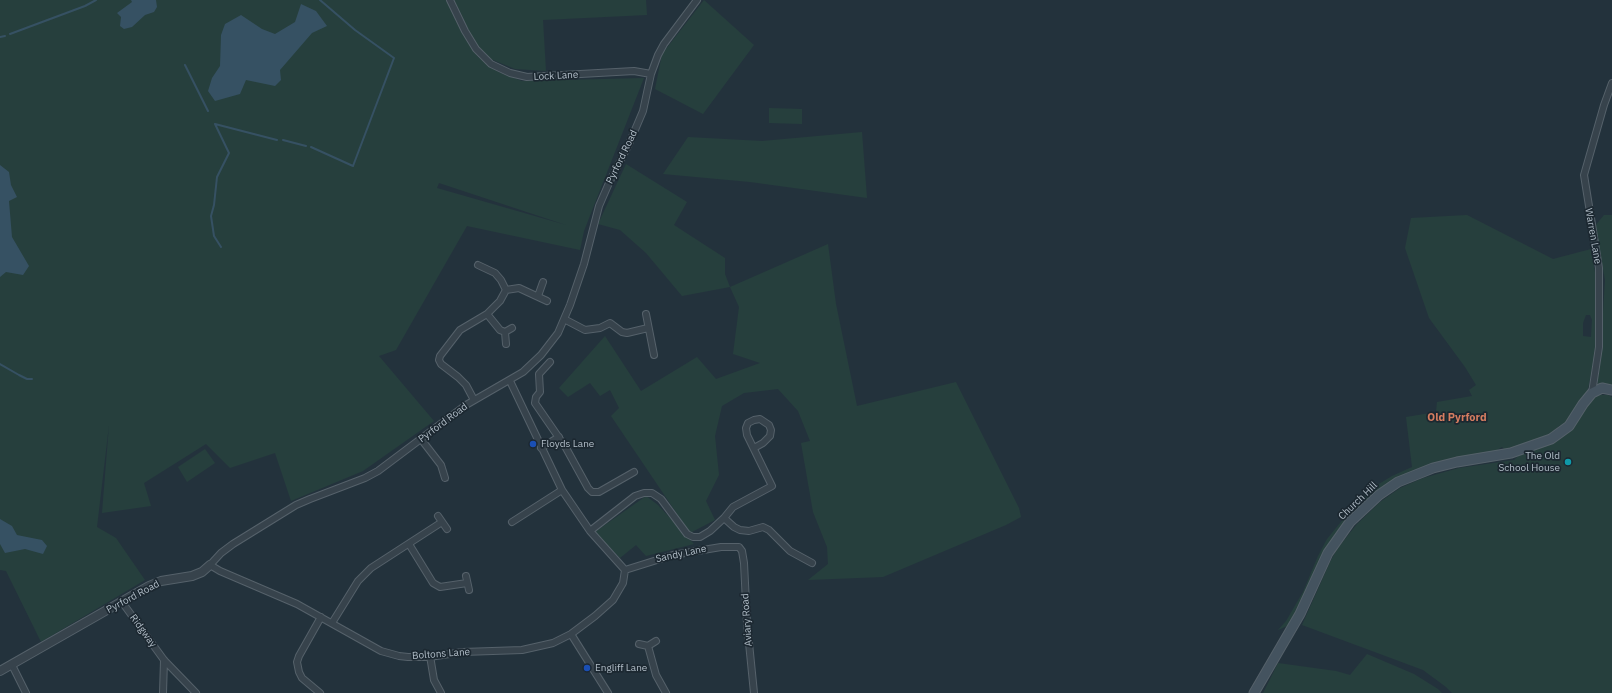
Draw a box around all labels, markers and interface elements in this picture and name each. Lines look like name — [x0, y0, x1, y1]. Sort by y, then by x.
street label: Lock Lane — [533, 69, 579, 83]
street label: Pyrford Road — [604, 128, 640, 186]
street label: Warren Lane — [1582, 207, 1604, 265]
street label: Pyrford Road — [416, 401, 470, 445]
district label: Old Pyrford — [1427, 411, 1487, 425]
place label: Floyds Lane — [541, 438, 594, 450]
marker: Floyds Lane — [528, 439, 538, 449]
place label: The Old School House — [1498, 450, 1560, 474]
marker: The Old School House — [1563, 457, 1573, 467]
street label: Church Hill — [1336, 480, 1380, 522]
street label: Sandy Lane — [655, 543, 707, 565]
street label: Pyrford Road — [104, 578, 162, 616]
street label: Aviary Road — [739, 593, 755, 647]
street label: Ridgway — [127, 612, 159, 650]
street label: Boltons Lane — [412, 646, 470, 662]
place label: Engliff Lane — [595, 662, 647, 674]
marker: Engliff Lane — [582, 663, 592, 673]

